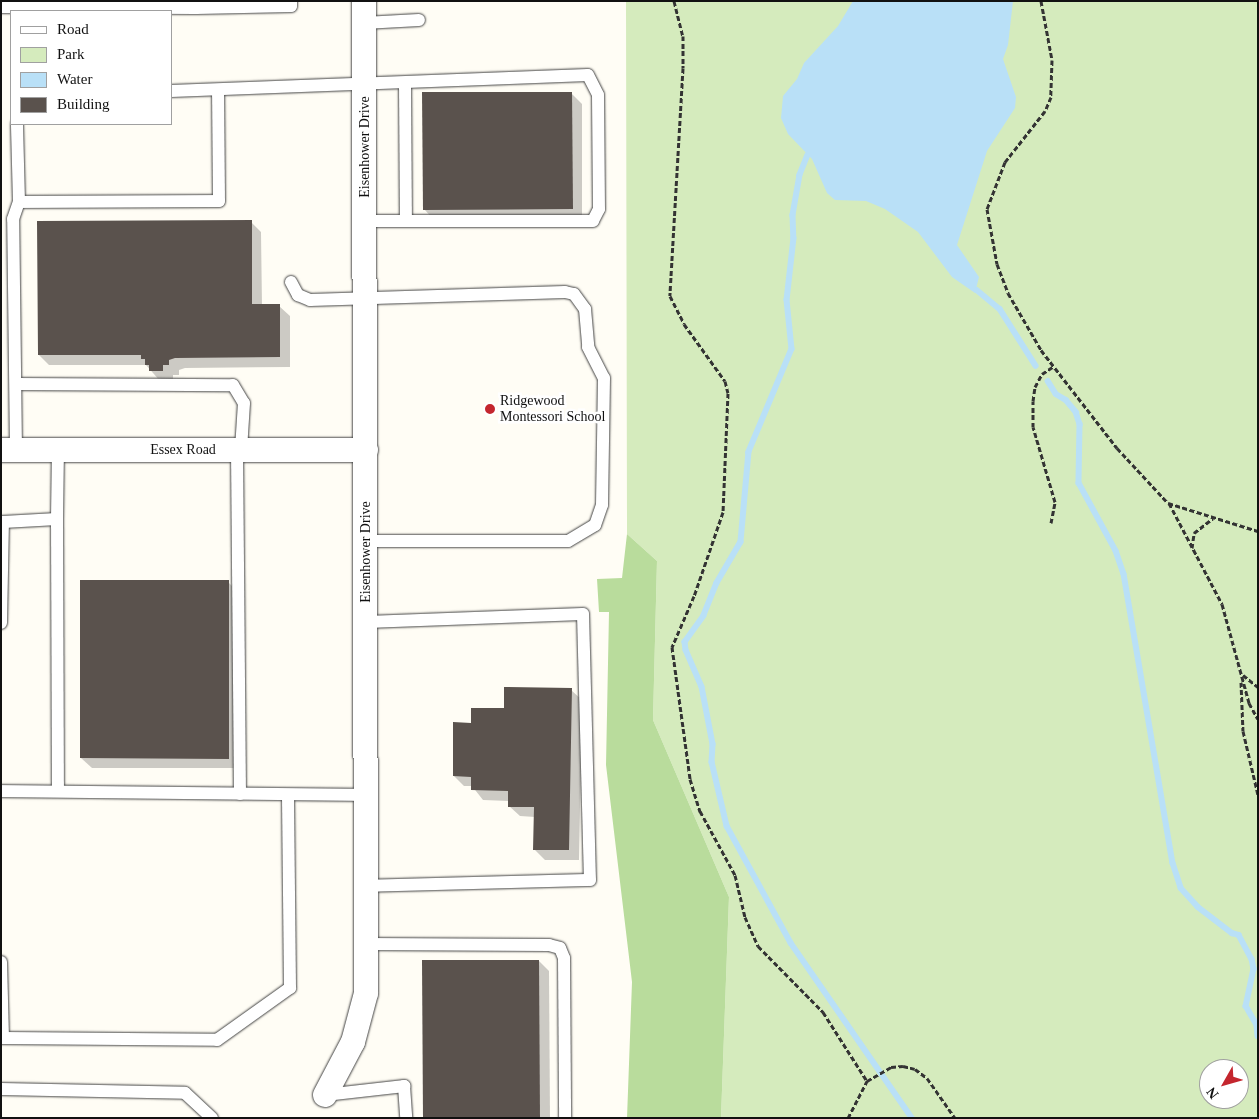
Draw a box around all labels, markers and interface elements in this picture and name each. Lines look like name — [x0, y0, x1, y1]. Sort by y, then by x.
legend — [10, 10, 172, 125]
text: Road — [57, 21, 89, 37]
text: Park — [57, 46, 85, 62]
text: Water — [57, 71, 92, 87]
text: Building — [57, 96, 110, 112]
street label: Eisenhower Drive — [357, 96, 373, 198]
place label: Ridgewood Montessori School — [500, 393, 605, 426]
marker: Ridgewood Montessori School — [484, 403, 496, 415]
street label: Essex Road — [150, 442, 216, 458]
street label: Eisenhower Drive — [358, 501, 374, 603]
north arrow — [1199, 1059, 1249, 1109]
text: N — [1204, 1084, 1222, 1102]

